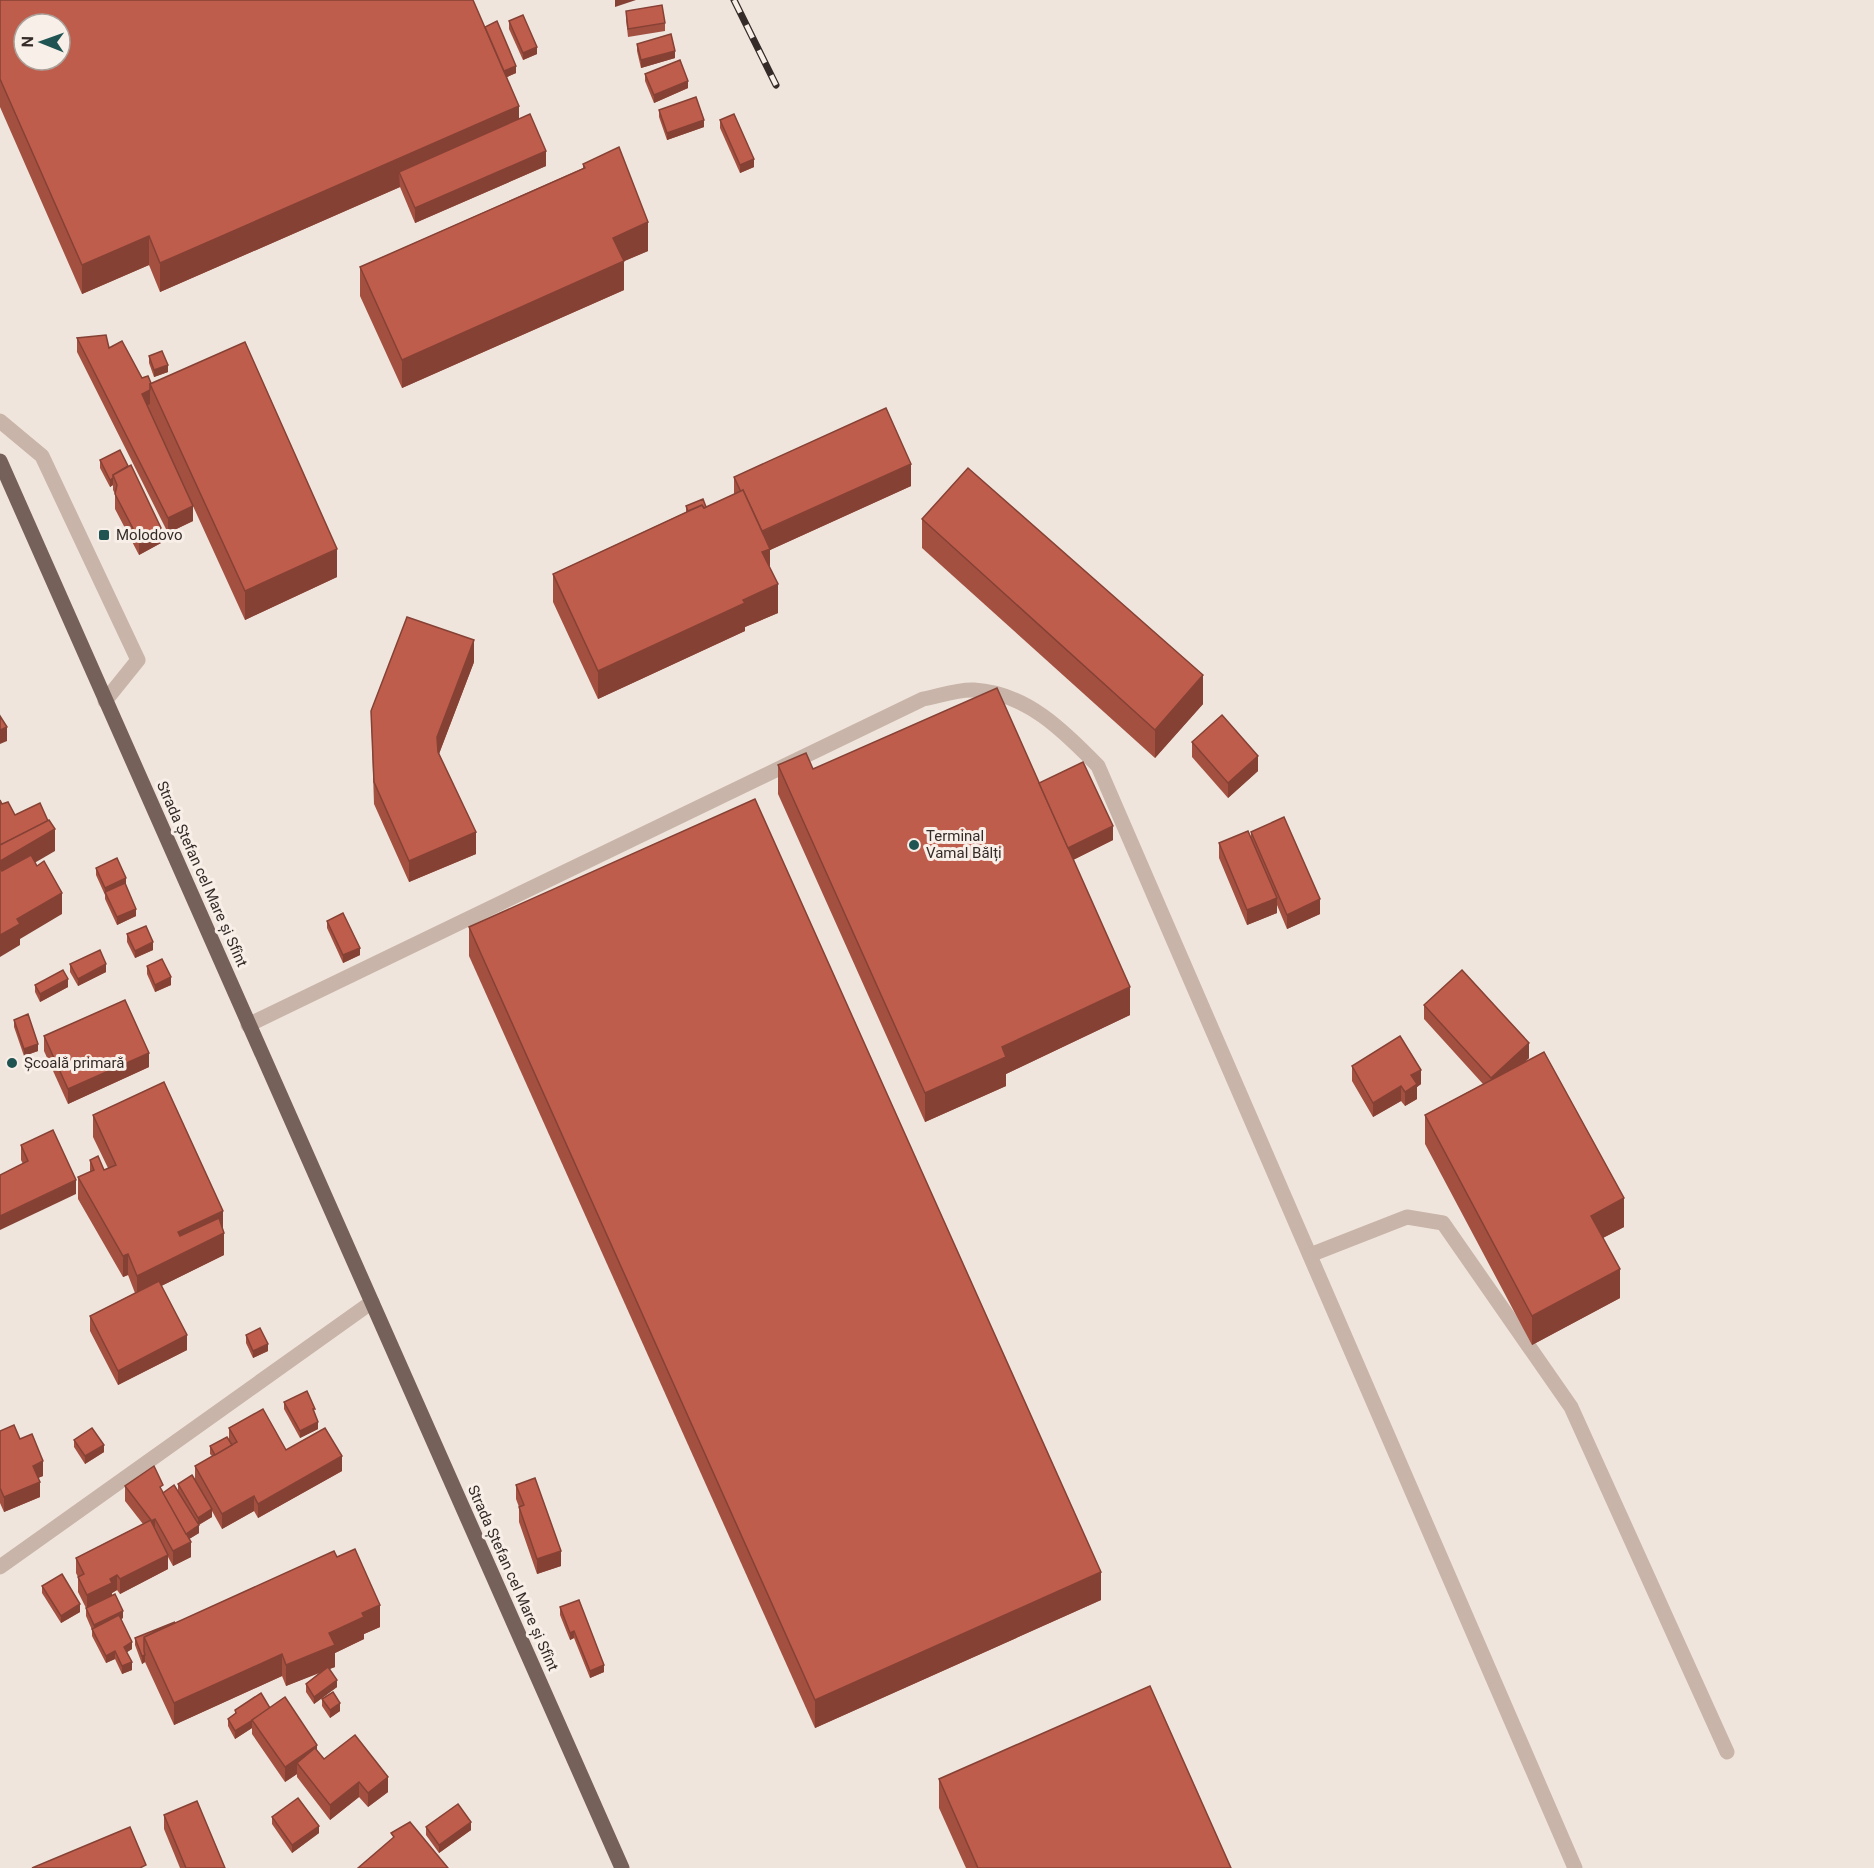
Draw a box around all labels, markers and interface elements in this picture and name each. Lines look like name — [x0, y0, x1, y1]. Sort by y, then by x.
north arrow — [12, 12, 72, 72]
text: N — [18, 36, 37, 48]
place label: Molodovo — [116, 526, 182, 544]
marker: Molodovo — [97, 528, 111, 542]
street label: Strada Ștefan cel Mare și Sfînt — [153, 778, 251, 970]
place label: Terminal Vamal Bălți — [926, 827, 1002, 862]
marker: Terminal Vamal Bălți — [907, 838, 921, 852]
place label: Școală primară — [24, 1054, 124, 1072]
marker: Școală primară — [5, 1056, 19, 1070]
street label: Strada Ștefan cel Mare și Sfînt — [464, 1482, 562, 1674]

